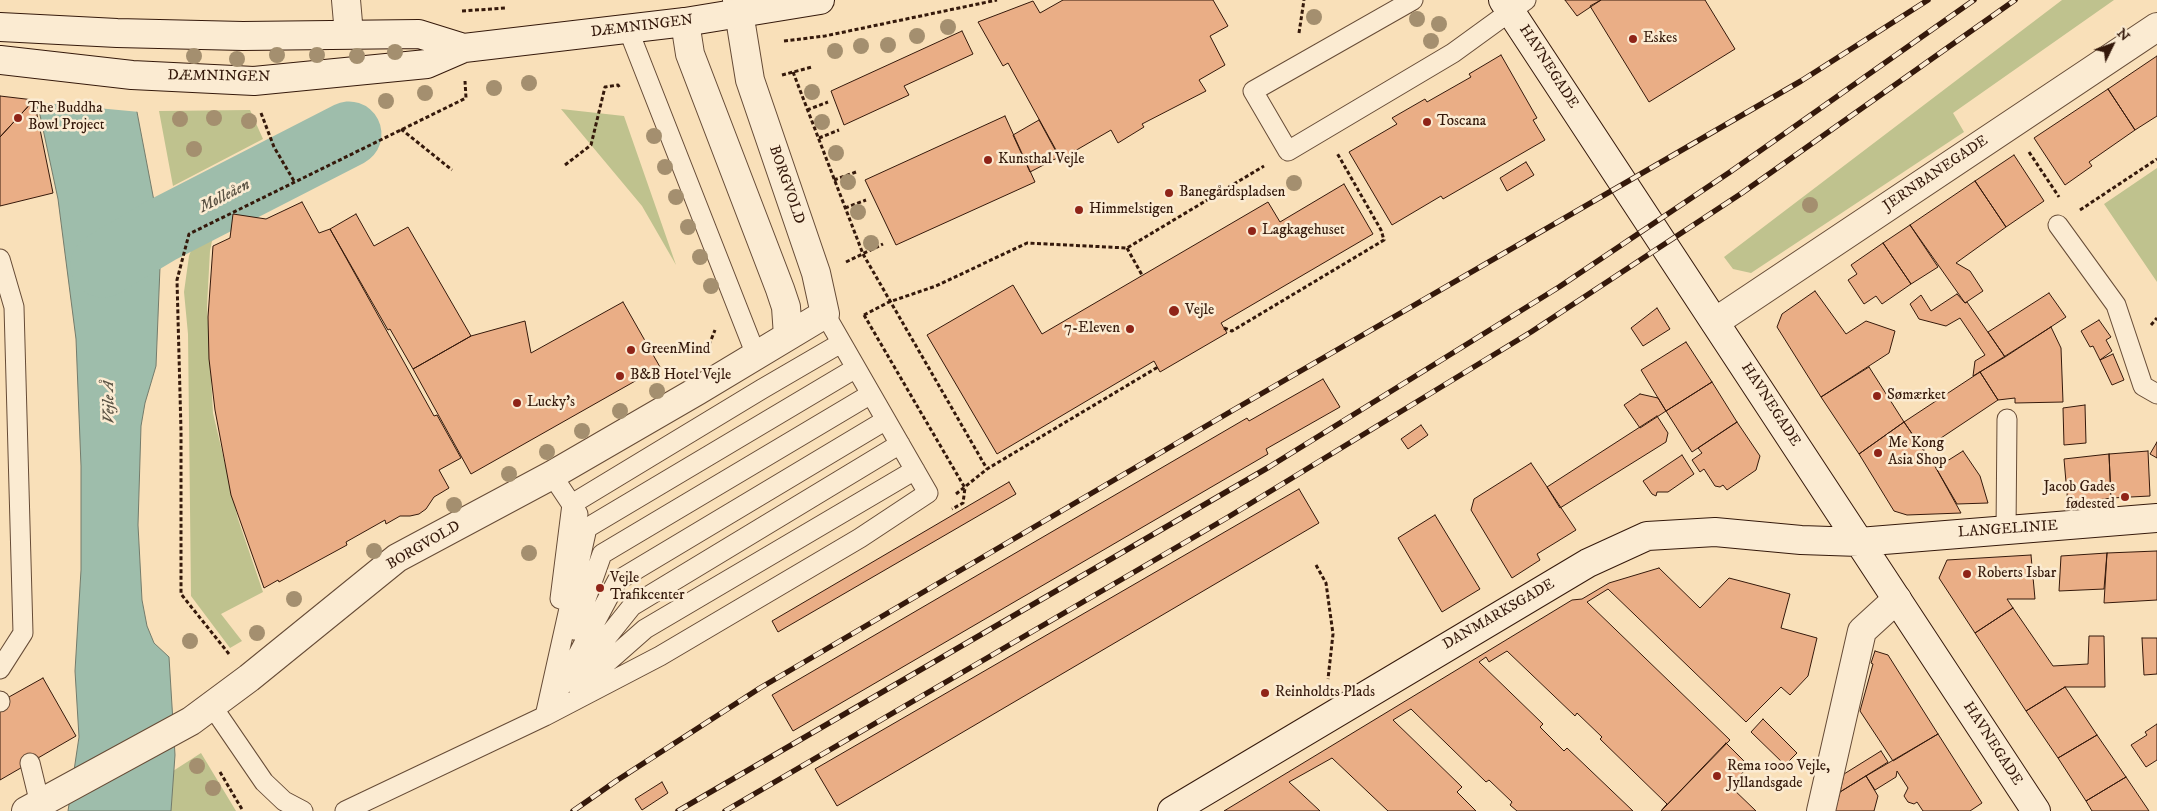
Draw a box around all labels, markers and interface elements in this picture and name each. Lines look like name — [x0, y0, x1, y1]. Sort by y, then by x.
street label: DÆMNINGEN — [590, 12, 694, 42]
north arrow — [2087, 20, 2137, 70]
street label: HAVNEGADE — [1514, 22, 1582, 112]
text: N — [2113, 25, 2134, 45]
place label: Eskes — [1643, 30, 1677, 48]
marker: Eskes — [1627, 33, 1639, 45]
street label: DÆMNINGEN — [167, 67, 271, 87]
place label: The Buddha Bowl Project — [28, 100, 104, 135]
marker: The Buddha Bowl Project — [12, 112, 24, 124]
place label: Toscana — [1437, 113, 1486, 131]
marker: Toscana — [1421, 116, 1433, 128]
street label: JERNBANEGADE — [1880, 132, 1992, 216]
street label: BORGVOLD — [764, 143, 808, 227]
place label: Kunsthal Vejle — [998, 151, 1084, 169]
marker: Kunsthal Vejle — [982, 154, 994, 166]
water label: Mølleåen — [197, 176, 253, 218]
place label: Banegårdspladsen — [1179, 184, 1285, 202]
marker: Banegårdspladsen — [1163, 187, 1175, 199]
place label: Himmelstigen — [1089, 201, 1174, 219]
marker: Himmelstigen — [1073, 204, 1085, 216]
place label: Lagkagehuset — [1262, 222, 1345, 240]
marker: Lagkagehuset — [1246, 225, 1258, 237]
place label: Vejle — [1185, 302, 1214, 320]
marker: Vejle — [1167, 304, 1181, 318]
place label: 7-Eleven — [1064, 320, 1120, 338]
marker: 7-Eleven — [1124, 323, 1136, 335]
place label: GreenMind — [641, 341, 710, 359]
marker: GreenMind — [625, 344, 637, 356]
street label: HAVNEGADE — [1736, 360, 1804, 450]
place label: B&B Hotel Vejle — [630, 367, 731, 385]
marker: B&B Hotel Vejle — [614, 370, 626, 382]
water label: Vejle Å — [100, 380, 120, 424]
place label: Sømærket — [1887, 387, 1946, 405]
marker: Sømærket — [1871, 390, 1883, 402]
place label: Lucky's — [527, 394, 575, 412]
marker: Lucky's — [511, 397, 523, 409]
place label: Me Kong Asia Shop — [1888, 435, 1947, 470]
marker: Me Kong Asia Shop — [1872, 447, 1884, 459]
place label: Jacob Gades fødested — [2043, 479, 2115, 514]
marker: Jacob Gades fødested — [2119, 491, 2131, 503]
street label: BORGVOLD — [384, 518, 464, 574]
street label: LANGELINIE — [1958, 518, 2058, 542]
place label: Roberts Isbar — [1977, 565, 2056, 583]
marker: Roberts Isbar — [1961, 568, 1973, 580]
place label: Vejle Trafikcenter — [610, 570, 685, 605]
street label: DANMARKSGADE — [1440, 576, 1558, 654]
marker: Vejle Trafikcenter — [594, 582, 606, 594]
place label: Reinholdts Plads — [1275, 684, 1375, 702]
marker: Reinholdts Plads — [1259, 687, 1271, 699]
street label: HAVNEGADE — [1958, 699, 2026, 789]
place label: Rema 1000 Vejle, Jyllandsgade — [1727, 758, 1830, 793]
marker: Rema 1000 Vejle, Jyllandsgade — [1711, 770, 1723, 782]

